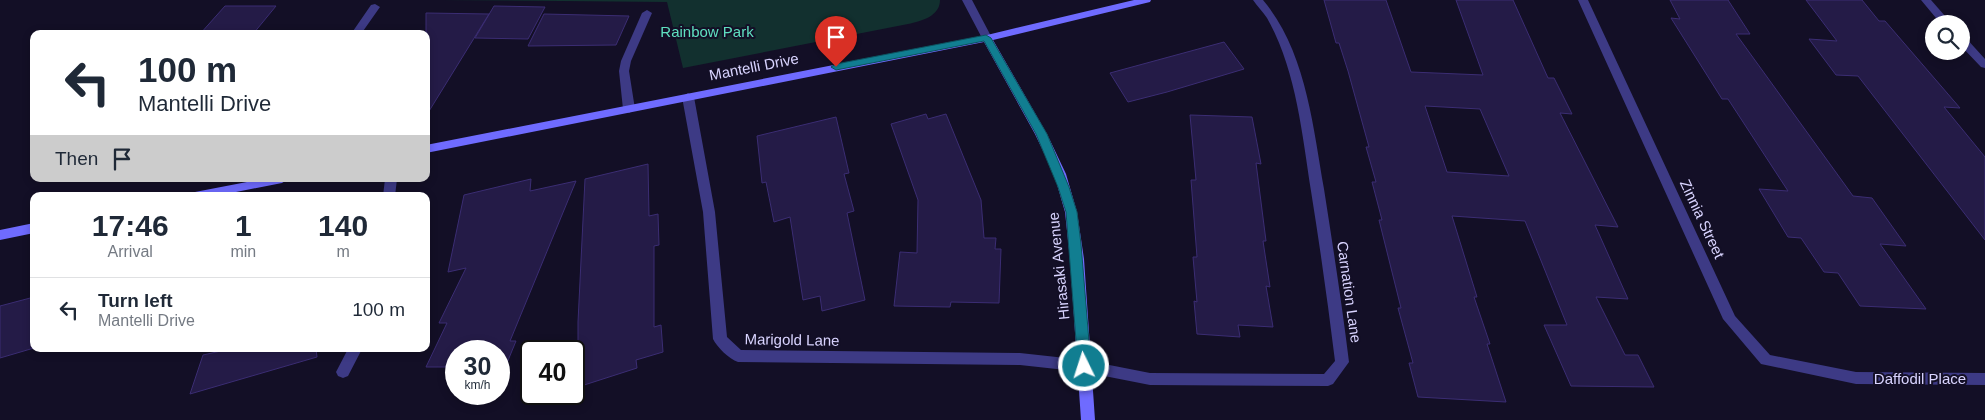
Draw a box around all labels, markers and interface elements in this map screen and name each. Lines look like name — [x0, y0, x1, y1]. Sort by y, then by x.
map controls — [1925, 15, 1970, 60]
button: search — [1925, 15, 1970, 60]
pin — [815, 16, 857, 67]
park label: Rainbow Park — [660, 23, 754, 40]
icon: arrive — [822, 23, 850, 51]
street label: Mantelli Drive — [708, 49, 800, 84]
icon: left — [55, 50, 120, 115]
text: 100 m — [138, 50, 237, 89]
text: Mantelli Drive — [138, 91, 271, 116]
icon: arrive — [108, 145, 136, 173]
text: Then — [55, 148, 98, 169]
street label: Zinnia Street — [1677, 177, 1728, 262]
text: 17:46 — [92, 209, 169, 242]
text: 1 — [235, 209, 252, 242]
text: 140 — [318, 209, 368, 242]
street label: Hirasaki Avenue — [1044, 211, 1073, 321]
street label: Carnation Lane — [1334, 240, 1365, 344]
text: Arrival — [108, 243, 153, 260]
text: min — [230, 243, 256, 260]
text: m — [336, 243, 350, 260]
text: Turn left — [98, 290, 173, 311]
icon: left — [55, 296, 83, 324]
text: 100 m — [352, 299, 405, 320]
text: Mantelli Drive — [98, 312, 195, 329]
street label: Marigold Lane — [744, 330, 840, 349]
position arrow — [1057, 339, 1109, 391]
speed limit sign: 40 — [520, 340, 585, 405]
text: 30 — [464, 352, 491, 380]
street label: Daffodil Place — [1874, 370, 1966, 387]
text: km/h — [464, 378, 491, 392]

